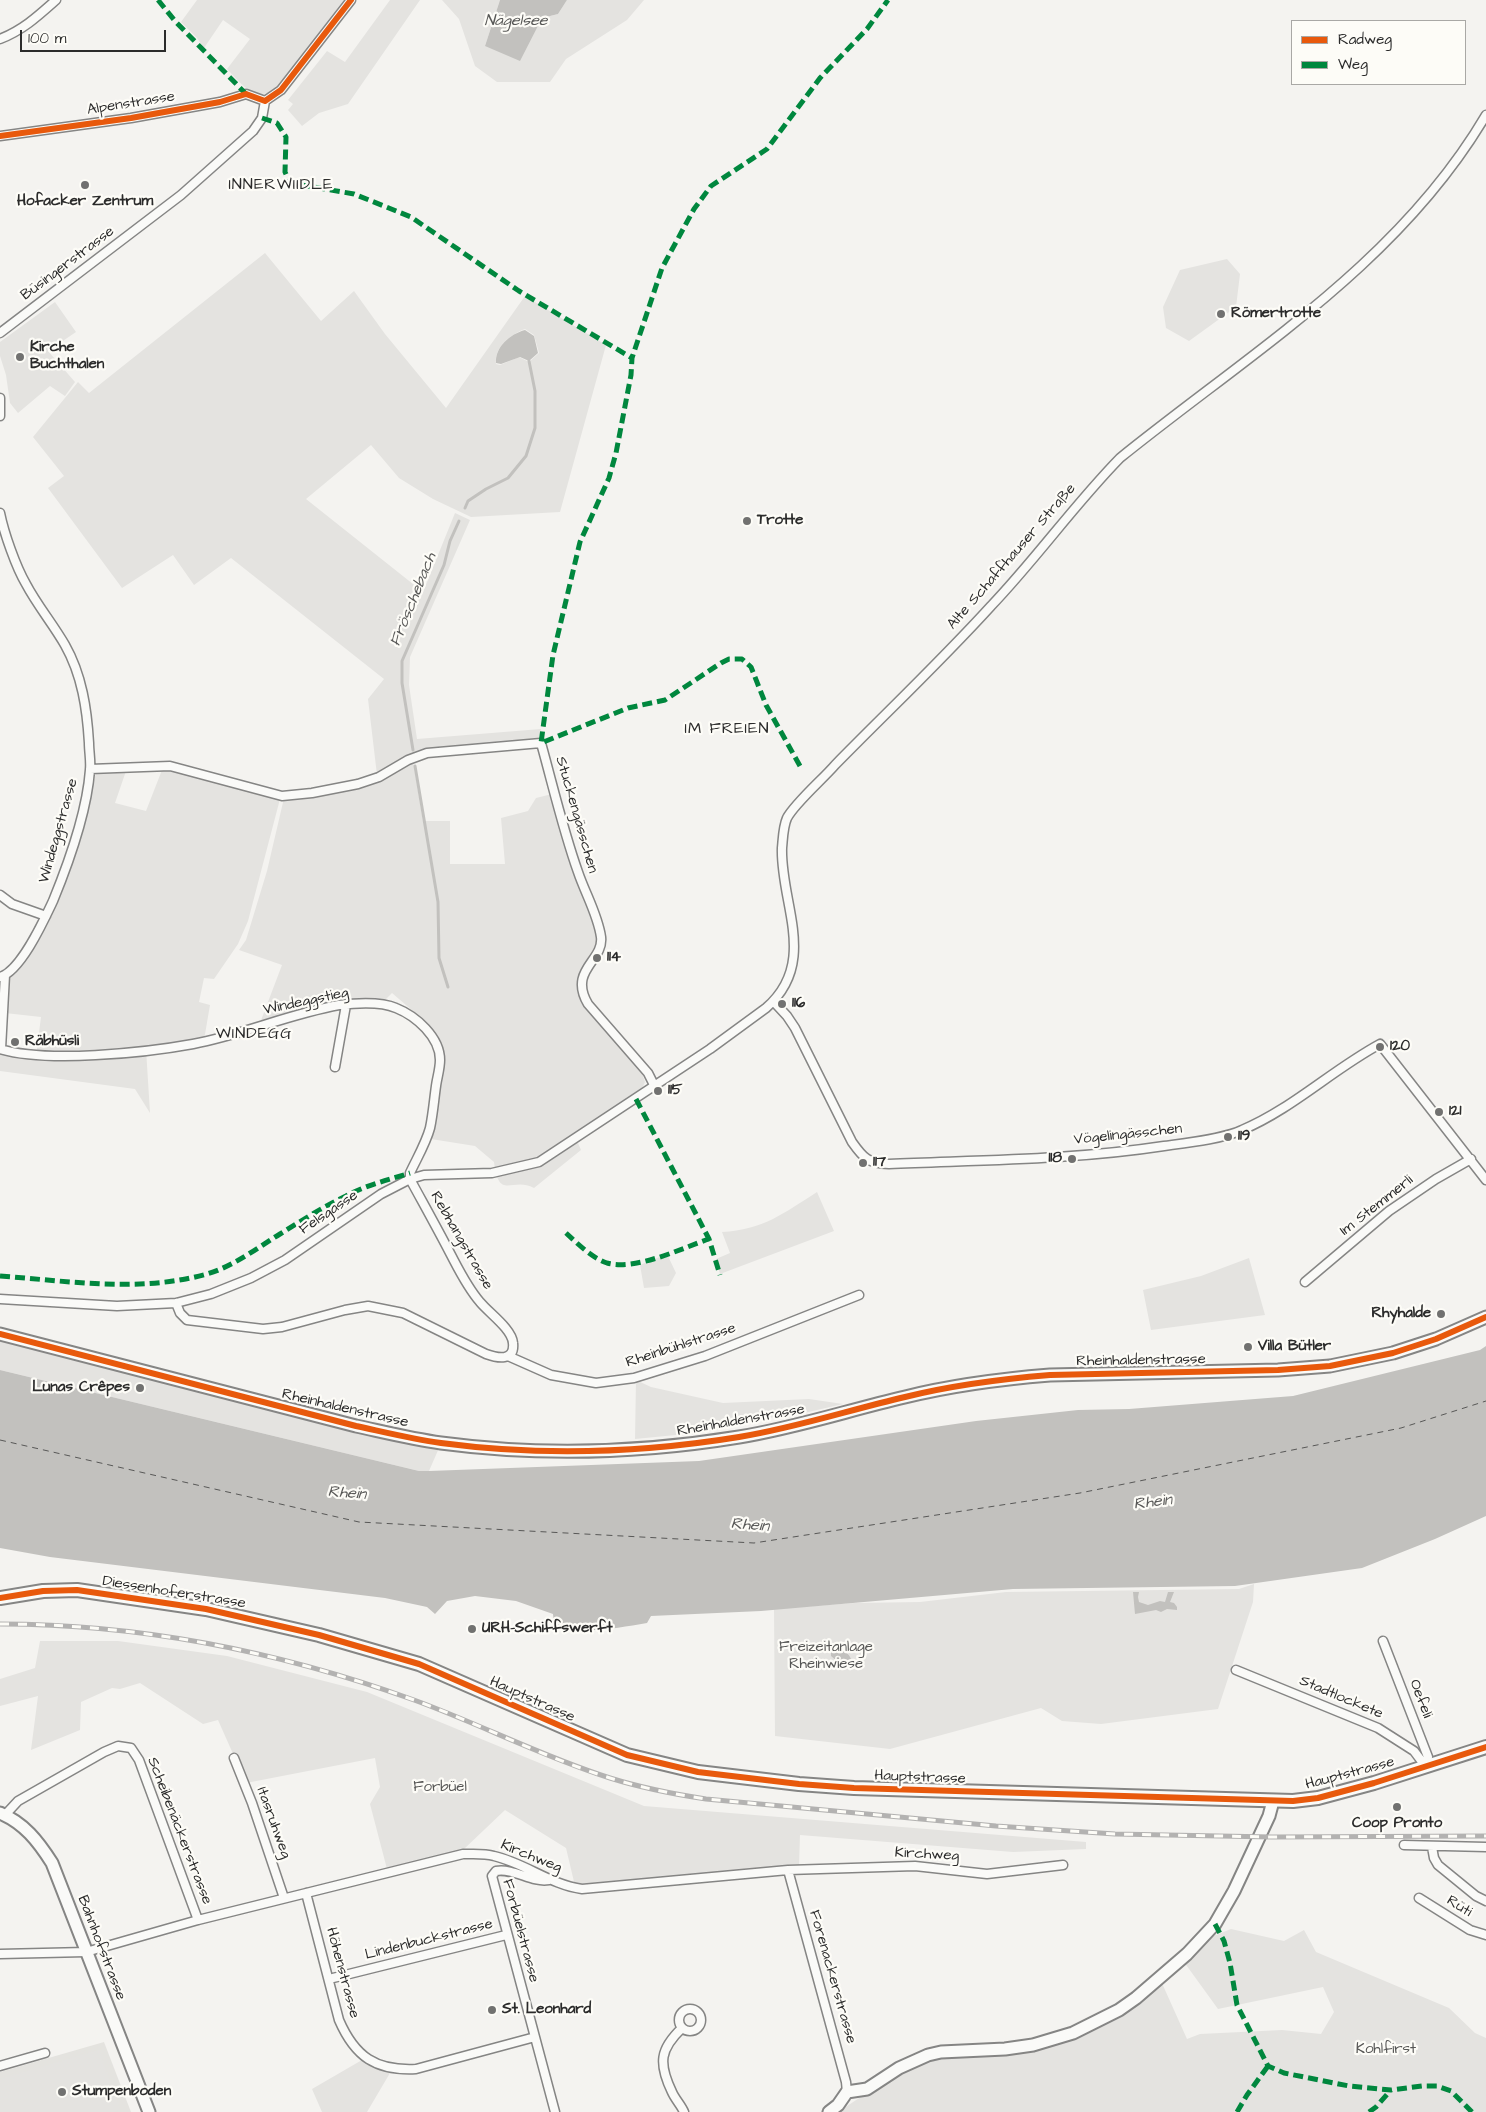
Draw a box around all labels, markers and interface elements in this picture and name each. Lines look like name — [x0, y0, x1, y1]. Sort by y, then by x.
water label: Nägelsee — [485, 12, 547, 32]
scale bar — [22, 20, 169, 52]
legend — [1291, 20, 1466, 85]
text: 100 m — [28, 28, 67, 49]
text: Radweg — [1338, 29, 1392, 50]
text: Weg — [1338, 54, 1368, 75]
street label: Alpenstrasse — [86, 88, 176, 120]
district label: INNERWIIDLE — [227, 176, 335, 196]
marker: Hofacker Zentrum — [79, 179, 91, 191]
place label: Hofacker Zentrum — [17, 193, 153, 211]
street label: Büsingerstrasse — [18, 223, 118, 305]
place label: Römertrotte — [1231, 305, 1321, 323]
marker: Römertrotte — [1215, 308, 1227, 320]
place label: Kirche Buchthalen — [30, 339, 104, 374]
marker: Kirche Buchthalen — [14, 351, 26, 363]
street label: Alte Schaffhauser Straße — [944, 480, 1080, 634]
place label: Trotte — [757, 512, 803, 530]
marker: Trotte — [741, 515, 753, 527]
water label: Fröschebach — [387, 551, 441, 649]
district label: IM FREIEN — [683, 720, 771, 740]
street label: Stuckengässchen — [551, 755, 601, 875]
street label: Windeggstrasse — [35, 777, 83, 885]
place label: 114 — [607, 949, 621, 967]
marker: 114 — [591, 952, 603, 964]
street label: Windeggstieg — [262, 984, 350, 1020]
place label: 116 — [792, 995, 805, 1013]
marker: 116 — [776, 998, 788, 1010]
district label: WINDEGG — [215, 1025, 293, 1045]
place label: Räbhüsli — [25, 1033, 79, 1051]
marker: Räbhüsli — [9, 1036, 21, 1048]
place label: 120 — [1390, 1038, 1410, 1056]
marker: 120 — [1374, 1041, 1386, 1053]
place label: 115 — [668, 1082, 682, 1100]
marker: 115 — [652, 1085, 664, 1097]
place label: 121 — [1449, 1103, 1461, 1121]
marker: 121 — [1433, 1106, 1445, 1118]
street label: Vögelingässchen — [1073, 1120, 1183, 1150]
place label: 119 — [1238, 1128, 1250, 1146]
marker: 119 — [1222, 1131, 1234, 1143]
place label: 118 — [1048, 1150, 1062, 1168]
marker: 118 — [1066, 1153, 1078, 1165]
place label: 117 — [873, 1154, 886, 1172]
marker: 117 — [857, 1157, 869, 1169]
street label: Im Stemmerli — [1337, 1172, 1417, 1240]
street label: Felsgasse — [296, 1187, 362, 1239]
street label: Rebhangstrasse — [426, 1189, 496, 1293]
place label: Rhyhalde — [1371, 1305, 1431, 1323]
marker: Rhyhalde — [1435, 1308, 1447, 1320]
street label: Rheinbühlstrasse — [624, 1320, 738, 1372]
place label: Villa Bütler — [1258, 1338, 1331, 1356]
marker: Villa Bütler — [1242, 1341, 1254, 1353]
street label: Rheinhaldenstrasse — [1076, 1351, 1206, 1371]
place label: Lunas Crêpes — [32, 1379, 130, 1397]
marker: Lunas Crêpes — [134, 1382, 146, 1394]
street label: Rheinhaldenstrasse — [280, 1386, 410, 1432]
street label: Rheinhaldenstrasse — [676, 1401, 806, 1441]
water label: Rhein — [327, 1483, 367, 1505]
water label: Rhein — [1133, 1491, 1173, 1515]
water label: Rhein — [730, 1515, 770, 1537]
street label: Diessenhoferstrasse — [101, 1573, 247, 1613]
place label: URH-Schiffswerft — [482, 1620, 613, 1638]
marker: URH-Schiffswerft — [466, 1623, 478, 1635]
park label: Freizeitanlage Rheinwiese — [779, 1639, 873, 1674]
street label: Stadtlockete — [1297, 1672, 1385, 1724]
street label: Hauptstrasse — [487, 1673, 577, 1727]
street label: Oefeli — [1404, 1677, 1436, 1721]
street label: Hauptstrasse — [1304, 1753, 1396, 1795]
street label: Scheibenäckerstrasse — [143, 1755, 215, 1907]
street label: Hauptstrasse — [874, 1767, 966, 1789]
park label: Forbüel — [413, 1779, 467, 1797]
street label: Itasruhweg — [252, 1785, 294, 1861]
marker: Coop Pronto — [1391, 1801, 1403, 1813]
place label: Coop Pronto — [1352, 1815, 1442, 1833]
street label: Kirchweg — [498, 1837, 564, 1877]
street label: Kirchweg — [894, 1844, 960, 1866]
street label: Forbüelstrasse — [498, 1877, 542, 1985]
street label: Rüti — [1443, 1892, 1475, 1922]
street label: Bahnhofstrasse — [73, 1893, 129, 2003]
street label: Forenackerstrasse — [804, 1908, 860, 2046]
street label: Lindenbuckstrasse — [363, 1915, 495, 1965]
street label: Höhenstrasse — [321, 1926, 363, 2020]
place label: St. Leonhard — [502, 2001, 591, 2019]
marker: St. Leonhard — [486, 2004, 498, 2016]
park label: Kohlfirst — [1356, 2041, 1416, 2059]
place label: Stumpenboden — [72, 2083, 171, 2101]
marker: Stumpenboden — [56, 2086, 68, 2098]

